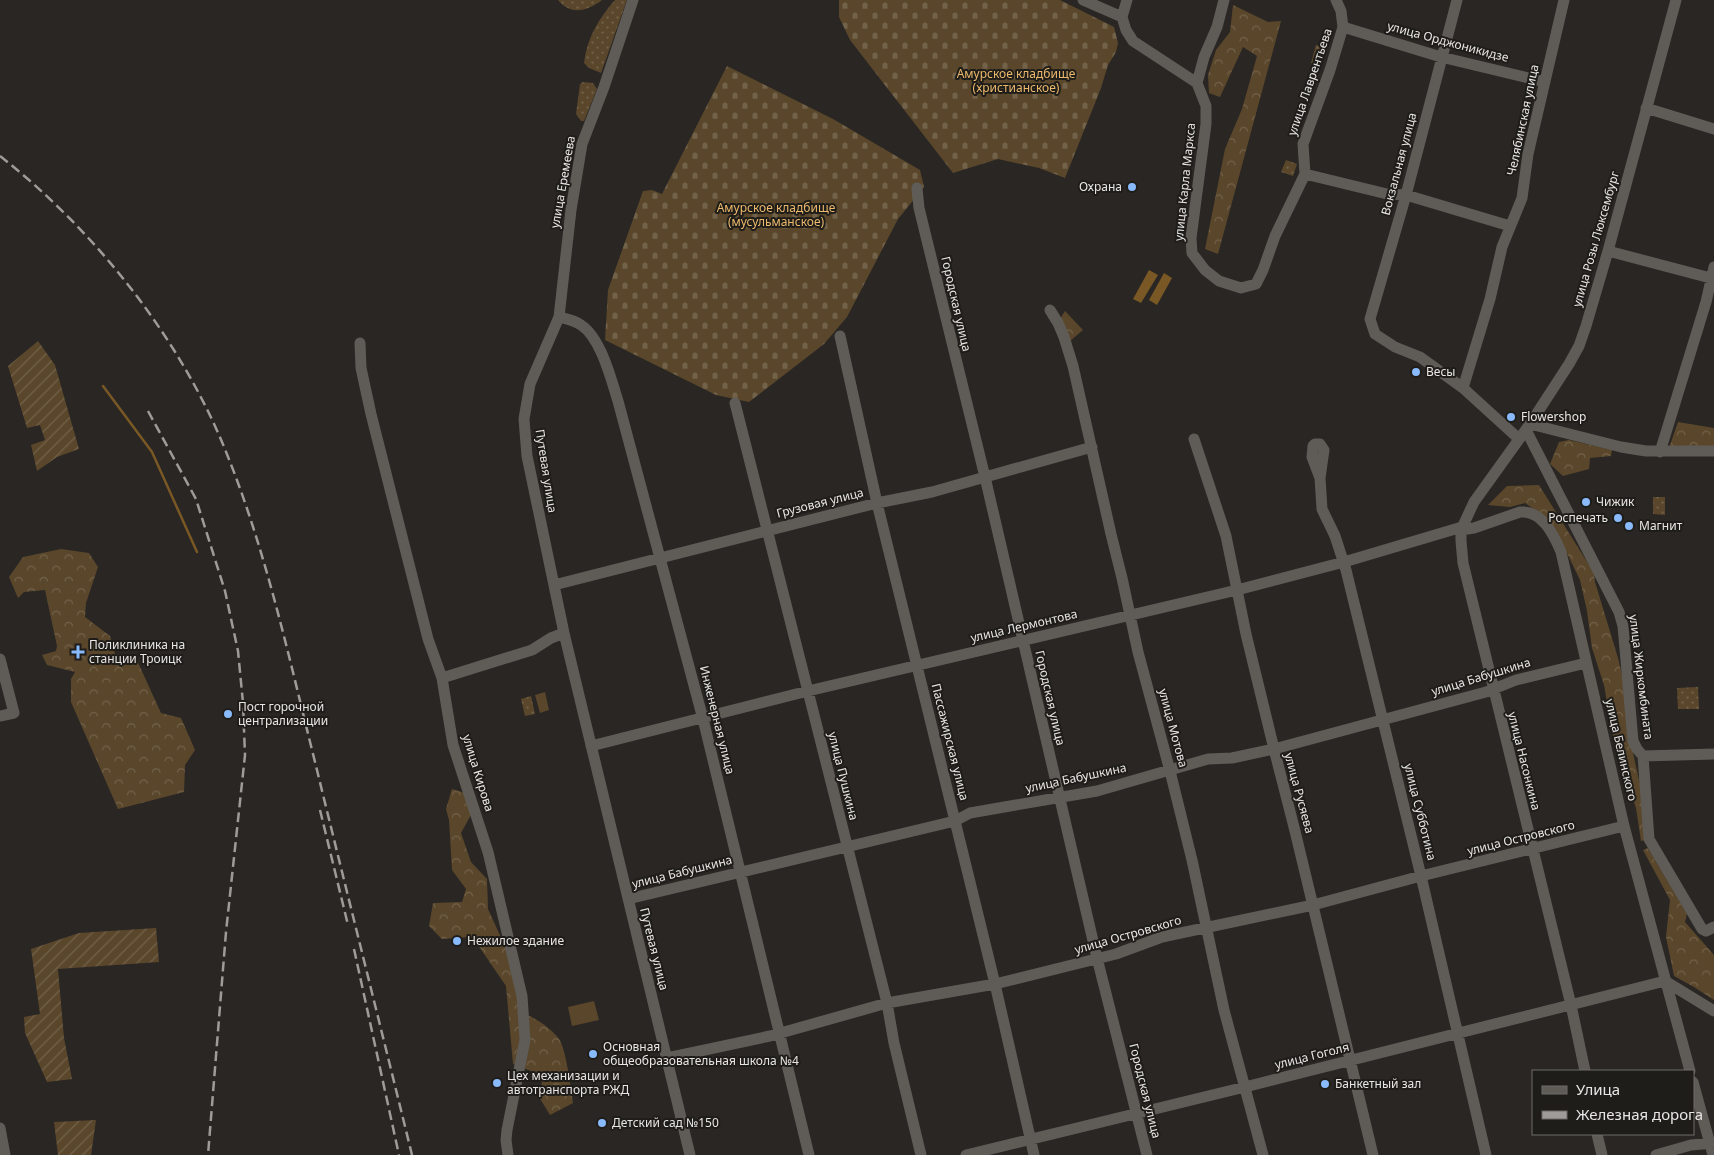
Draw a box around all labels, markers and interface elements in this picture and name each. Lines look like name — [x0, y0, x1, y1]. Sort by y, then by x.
street label: улица Орджоникидзе — [1385, 17, 1511, 66]
street label: улица Лаврентьева — [1283, 26, 1336, 138]
street label: Челябинская улица — [1502, 63, 1543, 177]
park label: Амурское кладбище (христианское) — [957, 65, 1076, 96]
street label: Вокзальная улица — [1377, 111, 1420, 217]
street label: улица Карла Маркса — [1170, 122, 1199, 242]
street label: улица Еремеева — [546, 134, 579, 229]
street label: улица Розы Люксембург — [1568, 169, 1623, 309]
place label: Охрана — [1079, 178, 1122, 195]
marker: Охрана — [1126, 181, 1138, 193]
park label: Амурское кладбище (мусульманское) — [717, 199, 836, 230]
street label: Городская улица — [937, 255, 976, 353]
place label: Весы — [1426, 363, 1455, 380]
marker: Весы — [1410, 366, 1422, 378]
place label: Flowershop — [1521, 408, 1586, 425]
marker: Flowershop — [1505, 411, 1517, 423]
street label: Путевая улица — [531, 428, 561, 514]
street label: Грузовая улица — [775, 483, 865, 522]
place label: Чижик — [1596, 493, 1635, 510]
marker: Чижик — [1580, 496, 1592, 508]
place label: Роспечать — [1548, 509, 1608, 526]
marker: Роспечать — [1612, 512, 1624, 524]
place label: Магнит — [1639, 517, 1683, 534]
marker: Магнит — [1623, 520, 1635, 532]
street label: улица Лермонтова — [969, 605, 1079, 646]
street label: улица Жиркомбината — [1625, 613, 1658, 741]
place label: Поликлиника на станции Троицк — [89, 636, 185, 667]
marker: Поликлиника на станции Троицк — [71, 645, 85, 659]
street label: Городская улица — [1031, 649, 1070, 747]
street label: улица Бабушкина — [1429, 653, 1532, 700]
street label: Инженерная улица — [696, 664, 739, 776]
street label: Пассажирская улица — [928, 681, 973, 802]
street label: улица Мотова — [1155, 687, 1192, 769]
street label: улица Белинского — [1601, 697, 1642, 803]
place label: Пост горочной централизации — [238, 698, 328, 729]
marker: Пост горочной централизации — [222, 708, 234, 720]
street label: улица Насонкина — [1504, 710, 1545, 812]
street label: улица Пушкина — [824, 730, 863, 822]
street label: улица Кирова — [459, 732, 498, 814]
street label: улица Русяева — [1281, 751, 1318, 835]
street label: улица Бабушкина — [1024, 759, 1128, 797]
street label: улица Субботина — [1400, 762, 1441, 862]
street label: улица Островского — [1465, 816, 1576, 859]
street label: улица Бабушкина — [630, 851, 734, 892]
street label: Путевая улица — [636, 906, 673, 992]
street label: улица Островского — [1072, 911, 1183, 958]
place label: Нежилое здание — [467, 932, 564, 949]
marker: Нежилое здание — [451, 935, 463, 947]
place label: Основная общеобразовательная школа №4 — [603, 1038, 799, 1069]
street label: улица Гоголя — [1273, 1038, 1351, 1073]
street label: Городская улица — [1125, 1042, 1165, 1140]
marker: Основная общеобразовательная школа №4 — [587, 1048, 599, 1060]
place label: Цех механизации и автотранспорта РЖД — [507, 1067, 629, 1098]
legend — [1532, 1070, 1694, 1135]
place label: Банкетный зал — [1335, 1075, 1421, 1092]
marker: Цех механизации и автотранспорта РЖД — [491, 1077, 503, 1089]
marker: Банкетный зал — [1319, 1078, 1331, 1090]
text: Улица — [1576, 1079, 1620, 1099]
text: Железная дорога — [1576, 1104, 1703, 1124]
place label: Детский сад №150 — [612, 1114, 719, 1131]
marker: Детский сад №150 — [596, 1117, 608, 1129]

